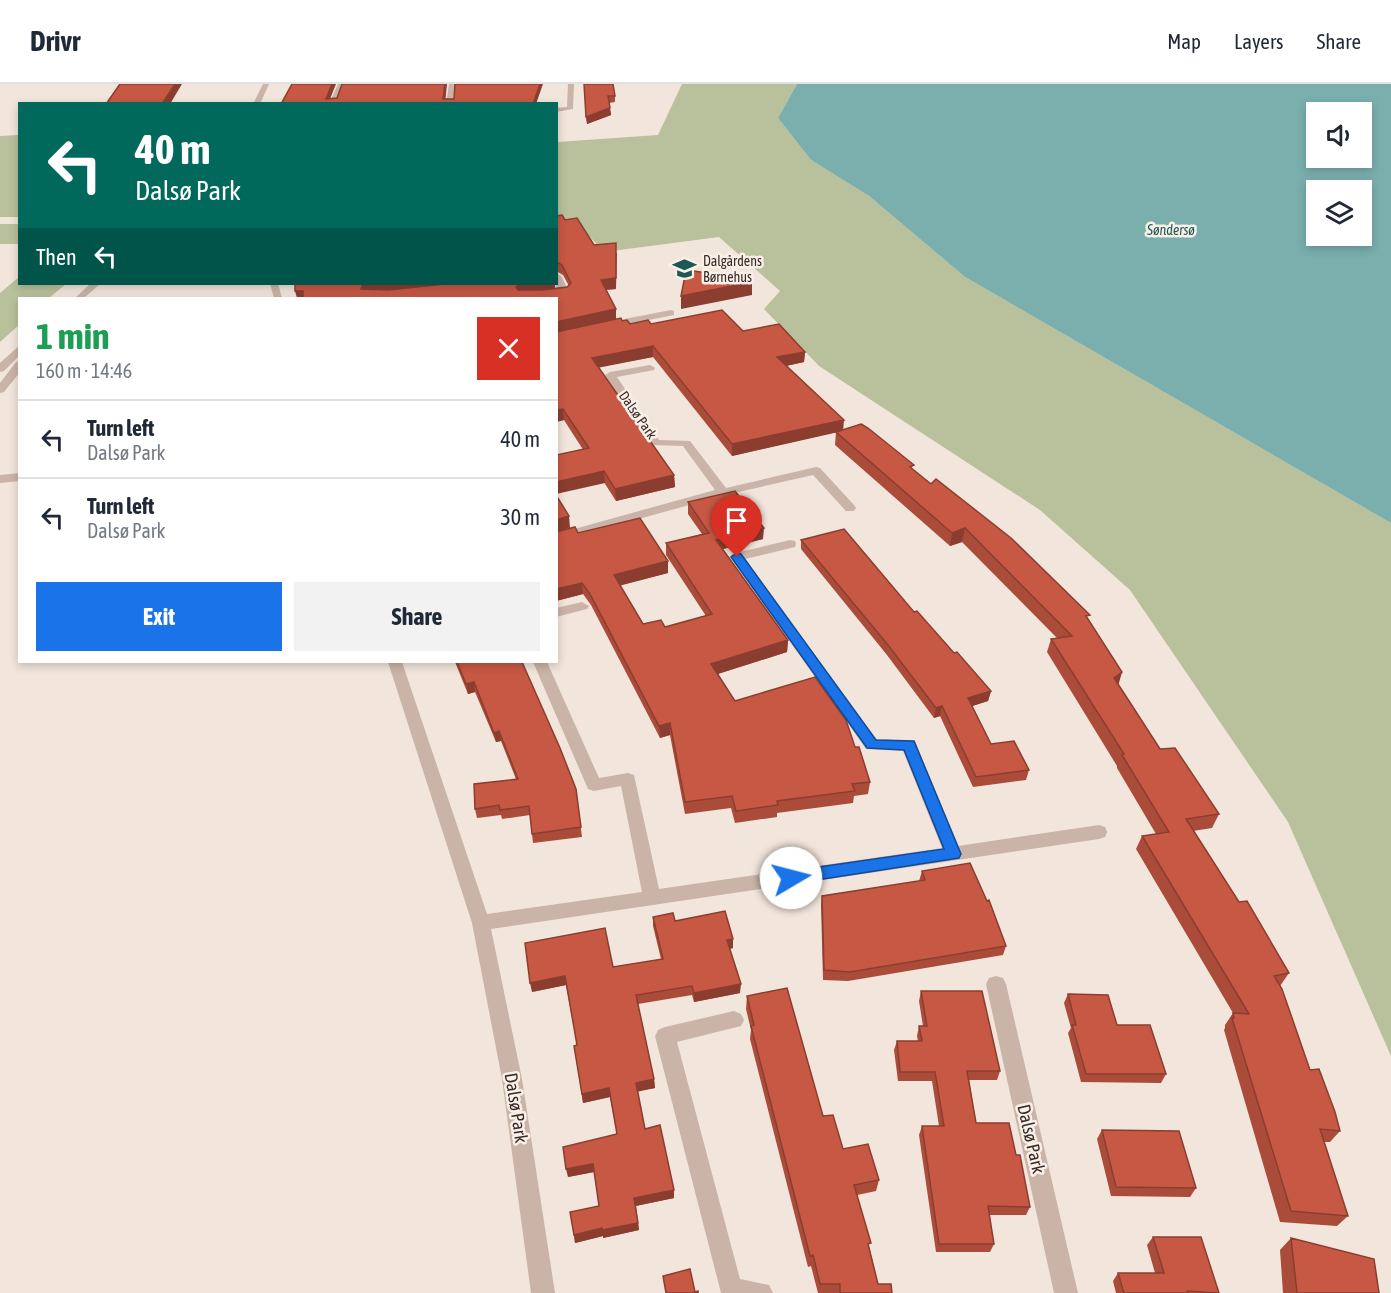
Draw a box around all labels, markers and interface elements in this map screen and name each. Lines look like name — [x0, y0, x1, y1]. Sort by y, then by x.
text: Drivr — [30, 25, 80, 57]
text: Map — [1167, 29, 1201, 53]
text: Layers — [1234, 29, 1284, 53]
text: Share — [1317, 29, 1361, 53]
map controls — [1306, 102, 1372, 246]
button: sound — [1306, 102, 1372, 168]
text: 40 m — [135, 125, 210, 173]
icon: left — [36, 126, 114, 204]
text: Dalsø Park — [135, 175, 241, 206]
button: layers — [1306, 180, 1372, 246]
water label: Søndersø — [1146, 222, 1195, 238]
icon: left — [89, 240, 122, 273]
text: Then — [36, 244, 77, 270]
place label: Dalgårdens Børnehus — [703, 253, 762, 285]
school or university icon: Dalgårdens Børnehus — [672, 256, 698, 282]
text: 1 min — [36, 315, 110, 357]
button: close — [477, 317, 540, 380]
text: 160 m · 14:46 — [36, 359, 132, 382]
street label: Dalsø Park — [616, 388, 660, 442]
text: Turn left — [87, 415, 154, 441]
icon: left — [36, 423, 69, 456]
text: 40 m — [500, 426, 540, 452]
text: Dalsø Park — [87, 441, 165, 464]
text: Turn left — [87, 493, 154, 519]
pin — [711, 495, 762, 557]
icon: left — [36, 501, 69, 534]
text: 30 m — [500, 504, 540, 530]
icon: arrive — [720, 504, 753, 537]
text: Dalsø Park — [87, 519, 165, 542]
button: Exit — [36, 582, 282, 651]
button: Share — [294, 582, 540, 651]
position arrow — [759, 846, 823, 910]
street label: Dalsø Park — [501, 1071, 532, 1144]
street label: Dalsø Park — [1013, 1102, 1050, 1176]

